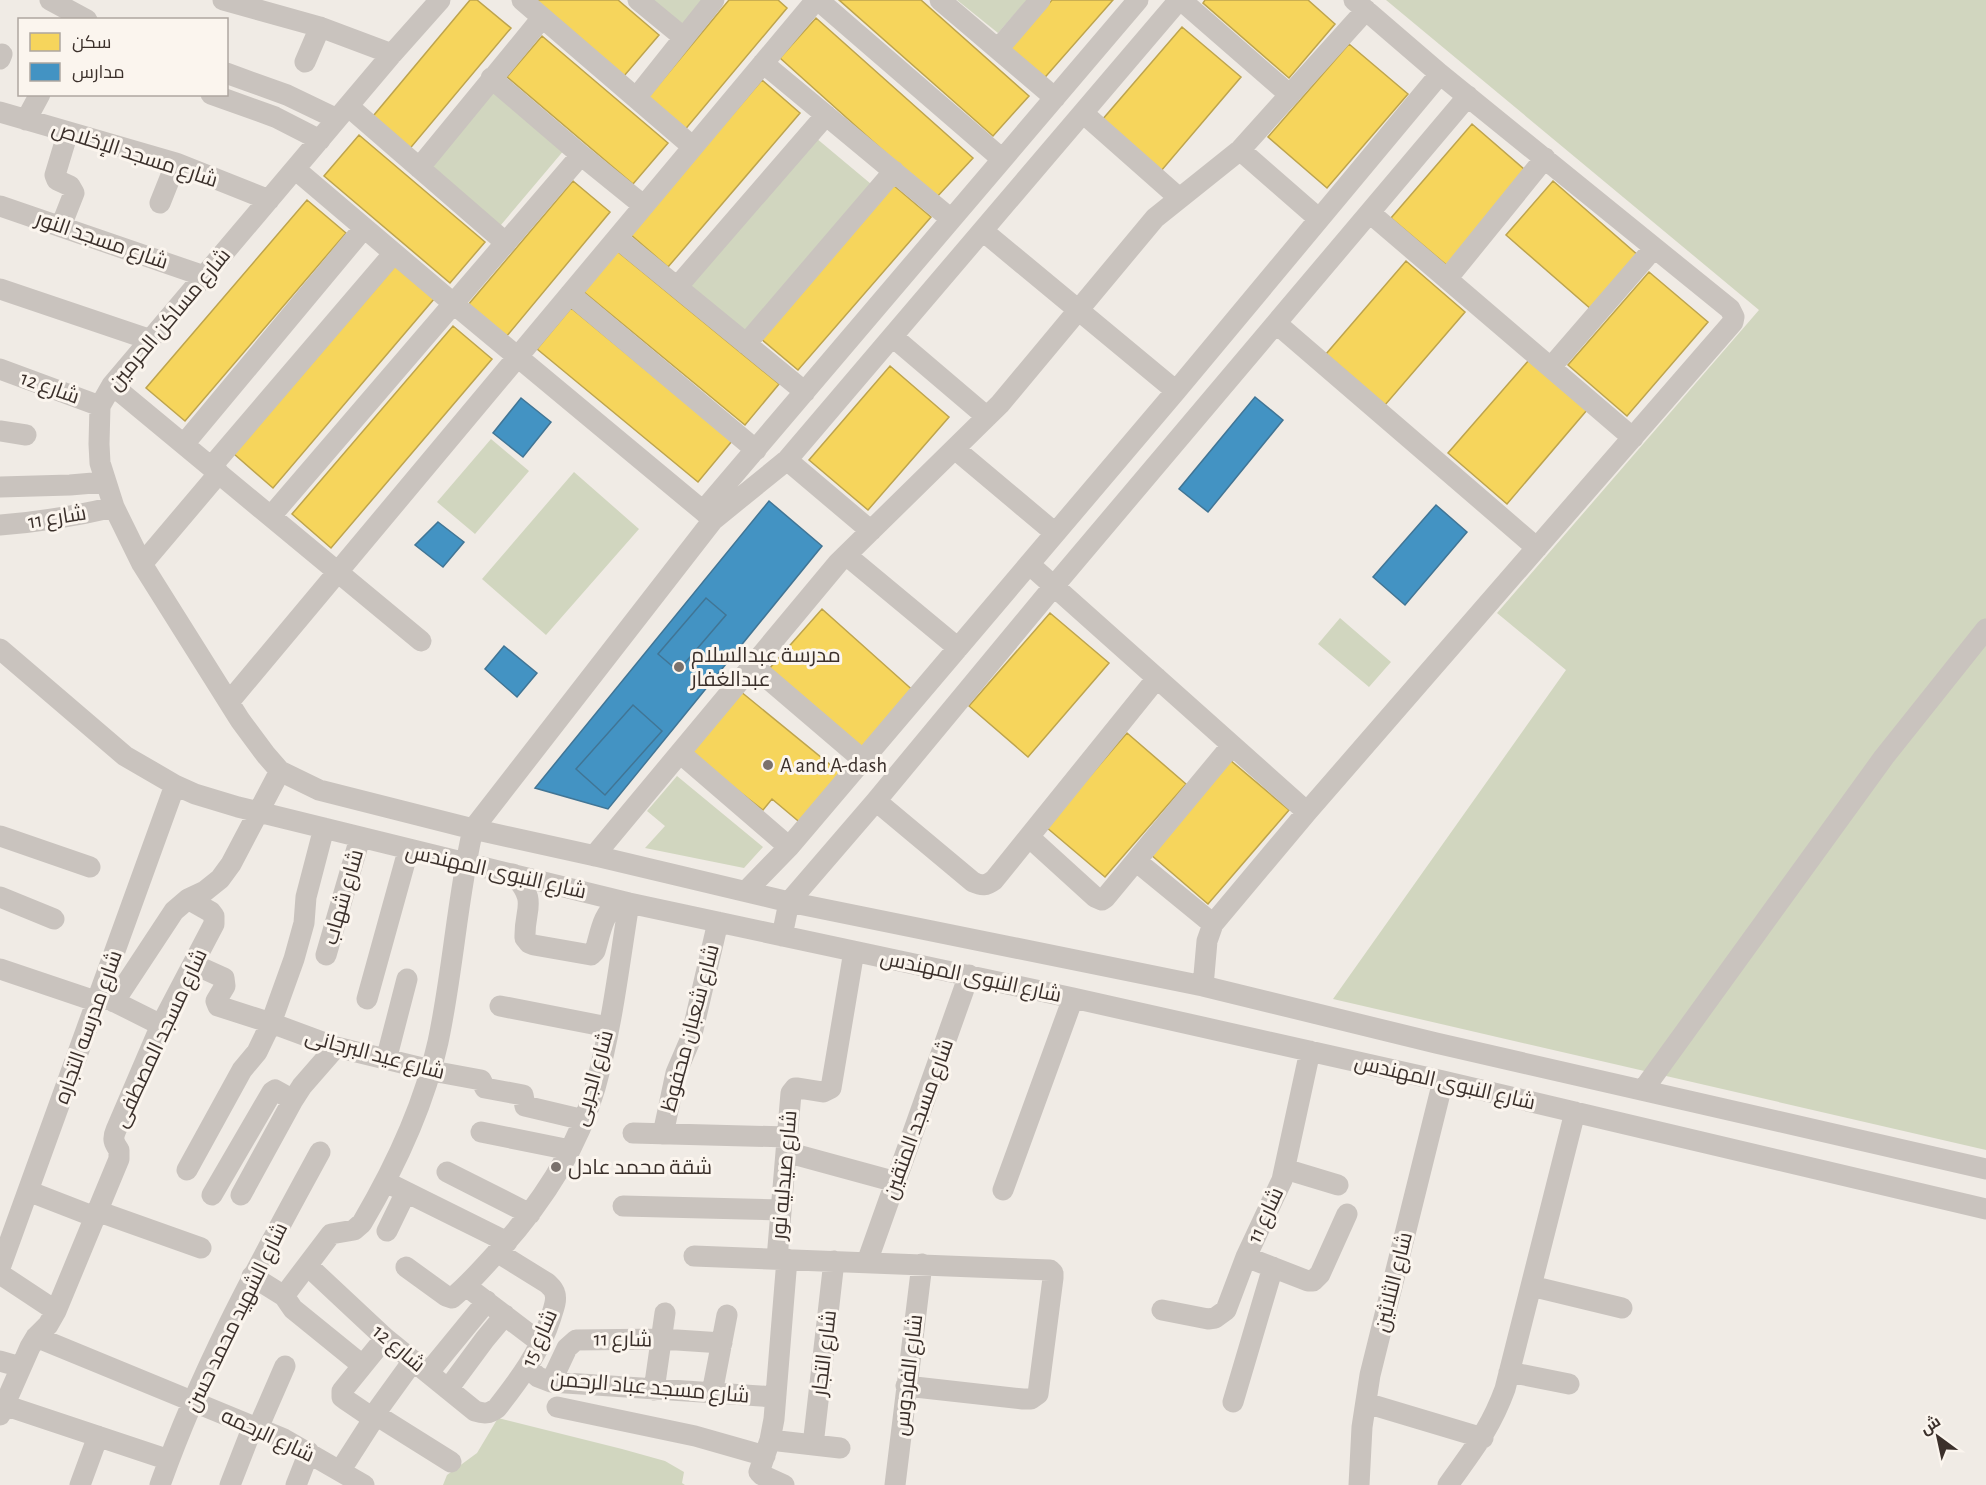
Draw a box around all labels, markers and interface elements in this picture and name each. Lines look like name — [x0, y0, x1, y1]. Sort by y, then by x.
legend — [18, 18, 228, 96]
text: سكن — [72, 34, 111, 53]
text: مدارس — [72, 64, 125, 83]
street label: شارع مسجد الإخلاص — [48, 118, 220, 194]
street label: شارع مسجد النور — [31, 208, 171, 276]
street label: شارع مساكن الحرمين — [104, 244, 237, 396]
street label: شارع 12 — [17, 367, 82, 411]
street label: شارع 11 — [26, 503, 88, 535]
place label: مدرسة عبدالسلام عبدالغفار — [690, 645, 841, 691]
marker: مدرسة عبدالسلام عبدالغفار — [672, 660, 686, 674]
place label: A and A-dash — [780, 755, 887, 776]
marker: A and A-dash — [761, 758, 775, 772]
street label: شارع النبوى المهندس — [403, 840, 588, 905]
street label: شارع شهاب — [320, 847, 370, 948]
street label: شارع شعبان محفوظ — [658, 942, 726, 1115]
street label: شارع مسجد المصطفى — [110, 946, 214, 1132]
street label: شارع النبوى المهندس — [878, 947, 1063, 1009]
street label: شارع مدرسه التجاره — [51, 948, 129, 1108]
street label: شارع عيد البرجانى — [302, 1026, 447, 1086]
street label: شارع الجربى — [570, 1028, 620, 1129]
street label: شارع مسجد المتقين — [880, 1036, 960, 1203]
street label: شارع النبوى المهندس — [1352, 1051, 1537, 1116]
street label: شارع صيدليه نور — [768, 1110, 804, 1242]
place label: شقة محمد عادل — [568, 1157, 712, 1180]
marker: شقة محمد عادل — [549, 1160, 563, 1174]
street label: شارع 11 — [1244, 1184, 1290, 1247]
street label: شارع الشهيد محمد حسن — [182, 1219, 294, 1416]
street label: شارع الثلاثين — [1371, 1230, 1419, 1335]
street label: شارع 15 — [518, 1306, 564, 1371]
street label: شارع التجار — [809, 1309, 843, 1398]
street label: شارع الفردوس — [891, 1313, 929, 1437]
street label: شارع 12 — [367, 1321, 429, 1378]
street label: شارع 11 — [593, 1328, 652, 1354]
street label: شارع مسجد عباد الرحمن — [549, 1368, 750, 1410]
street label: شارع الرحمه — [217, 1405, 317, 1469]
north arrow — [1908, 1407, 1968, 1467]
text: ش — [1917, 1412, 1944, 1438]

